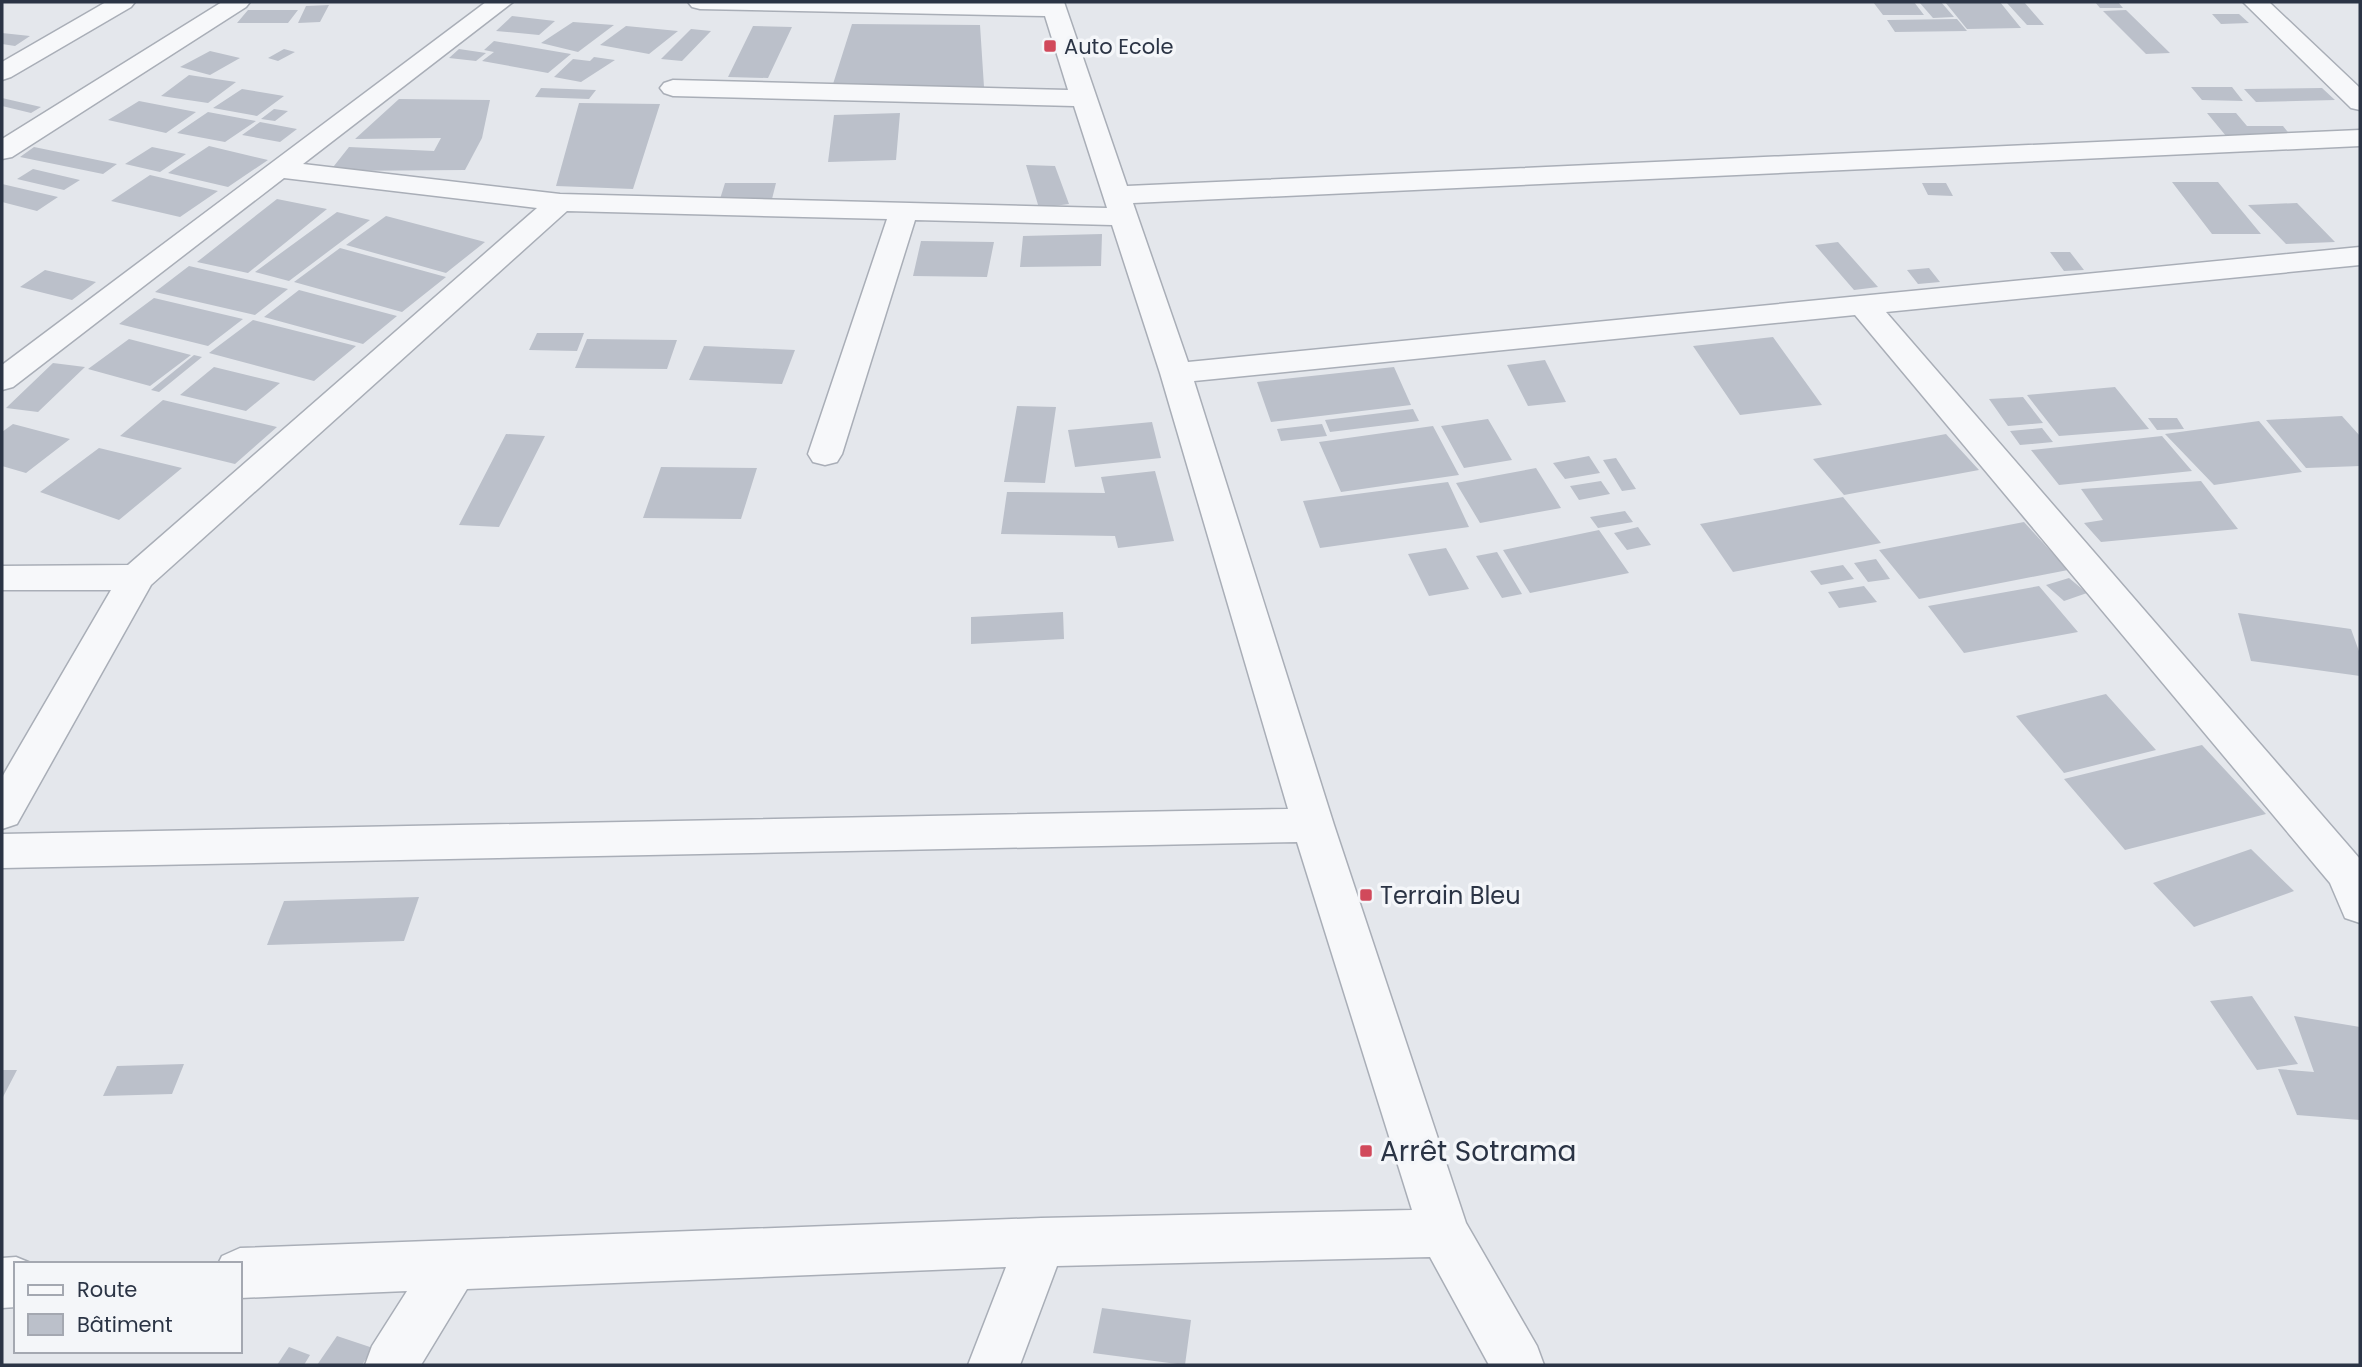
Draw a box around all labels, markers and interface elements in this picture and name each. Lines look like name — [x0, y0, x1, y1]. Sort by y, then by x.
place label: Auto Ecole — [1064, 32, 1173, 61]
marker: Auto Ecole — [1042, 38, 1058, 54]
place label: Terrain Bleu — [1380, 879, 1521, 912]
marker: Terrain Bleu — [1358, 887, 1374, 903]
place label: Arrêt Sotrama — [1380, 1132, 1576, 1171]
marker: Arrêt Sotrama — [1358, 1143, 1374, 1159]
legend — [14, 1262, 242, 1353]
text: Route — [77, 1275, 137, 1304]
text: Bâtiment — [77, 1310, 173, 1339]

